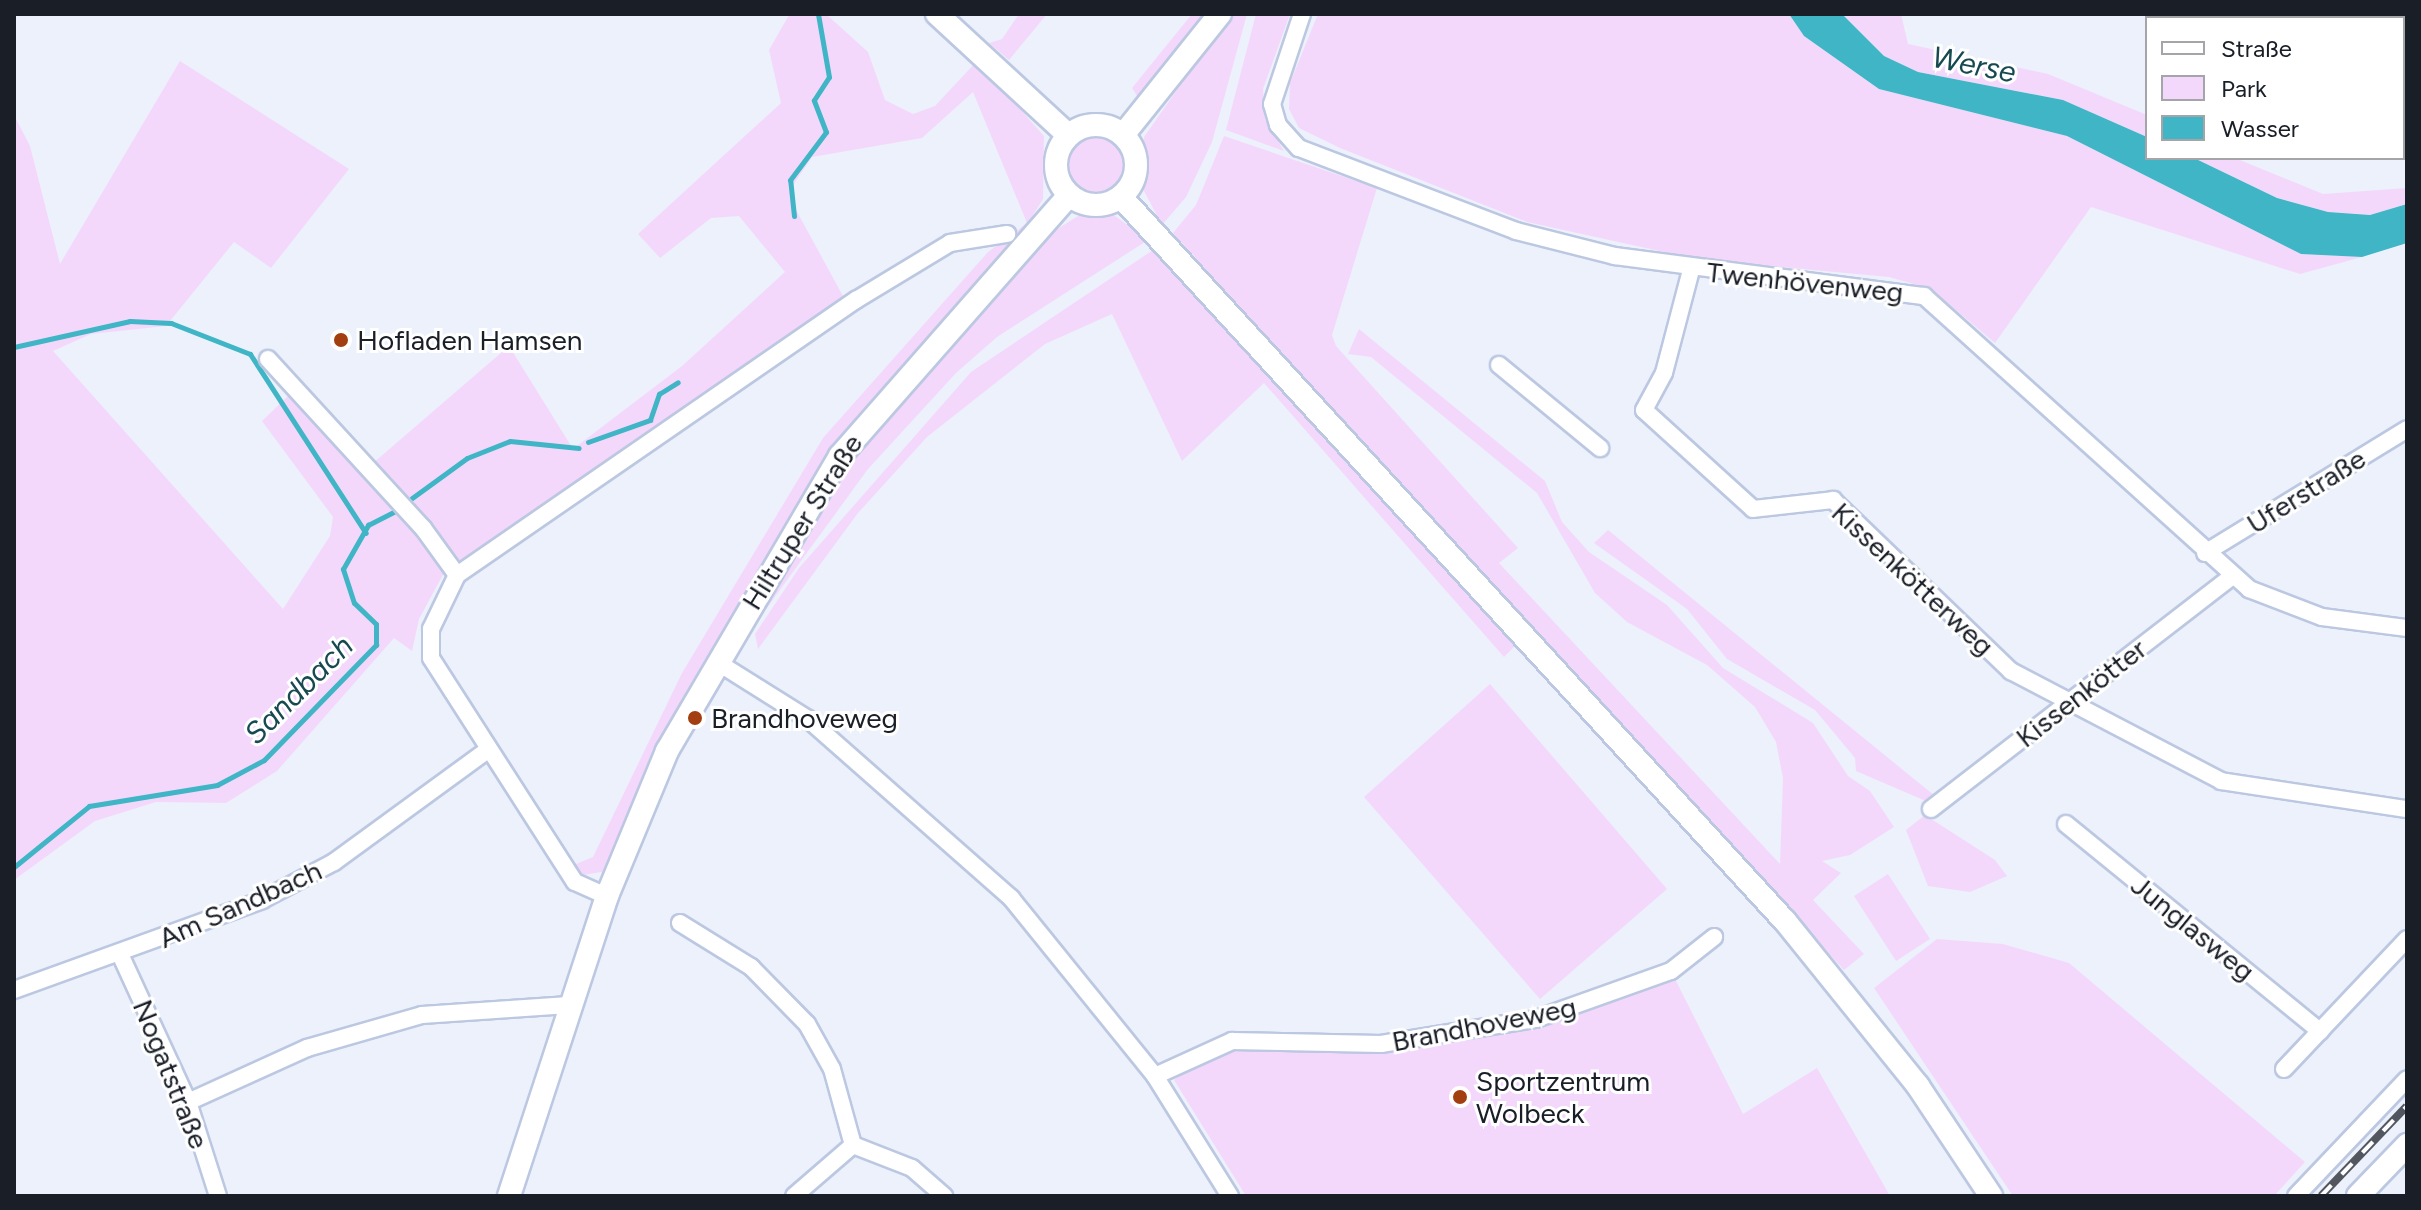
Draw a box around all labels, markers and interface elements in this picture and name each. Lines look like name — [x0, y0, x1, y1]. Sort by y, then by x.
legend — [2145, 16, 2405, 160]
text: Straße — [2221, 34, 2292, 63]
water label: Werse — [1929, 39, 2019, 91]
text: Park — [2221, 74, 2267, 103]
text: Wasser — [2221, 114, 2299, 143]
street label: Twenhövenweg — [1705, 255, 1905, 309]
place label: Hofladen Hamsen — [357, 323, 582, 357]
marker: Hofladen Hamsen — [332, 331, 350, 349]
street label: Hiltruper Straße — [735, 428, 869, 616]
street label: Uferstraße — [2241, 441, 2371, 541]
street label: Kissenkötterweg — [1825, 495, 2001, 663]
water label: Sandbach — [237, 628, 361, 752]
street label: Kissenkötter — [2009, 632, 2153, 754]
place label: Brandhoveweg — [711, 701, 898, 735]
marker: Brandhoveweg — [686, 709, 704, 727]
street label: Am Sandbach — [153, 853, 327, 955]
street label: Junglasweg — [2125, 868, 2261, 988]
street label: Brandhoveweg — [1389, 990, 1579, 1058]
street label: Nogatstraße — [126, 995, 216, 1153]
place label: Sportzentrum Wolbeck — [1476, 1064, 1650, 1130]
marker: Sportzentrum Wolbeck — [1451, 1088, 1469, 1106]

